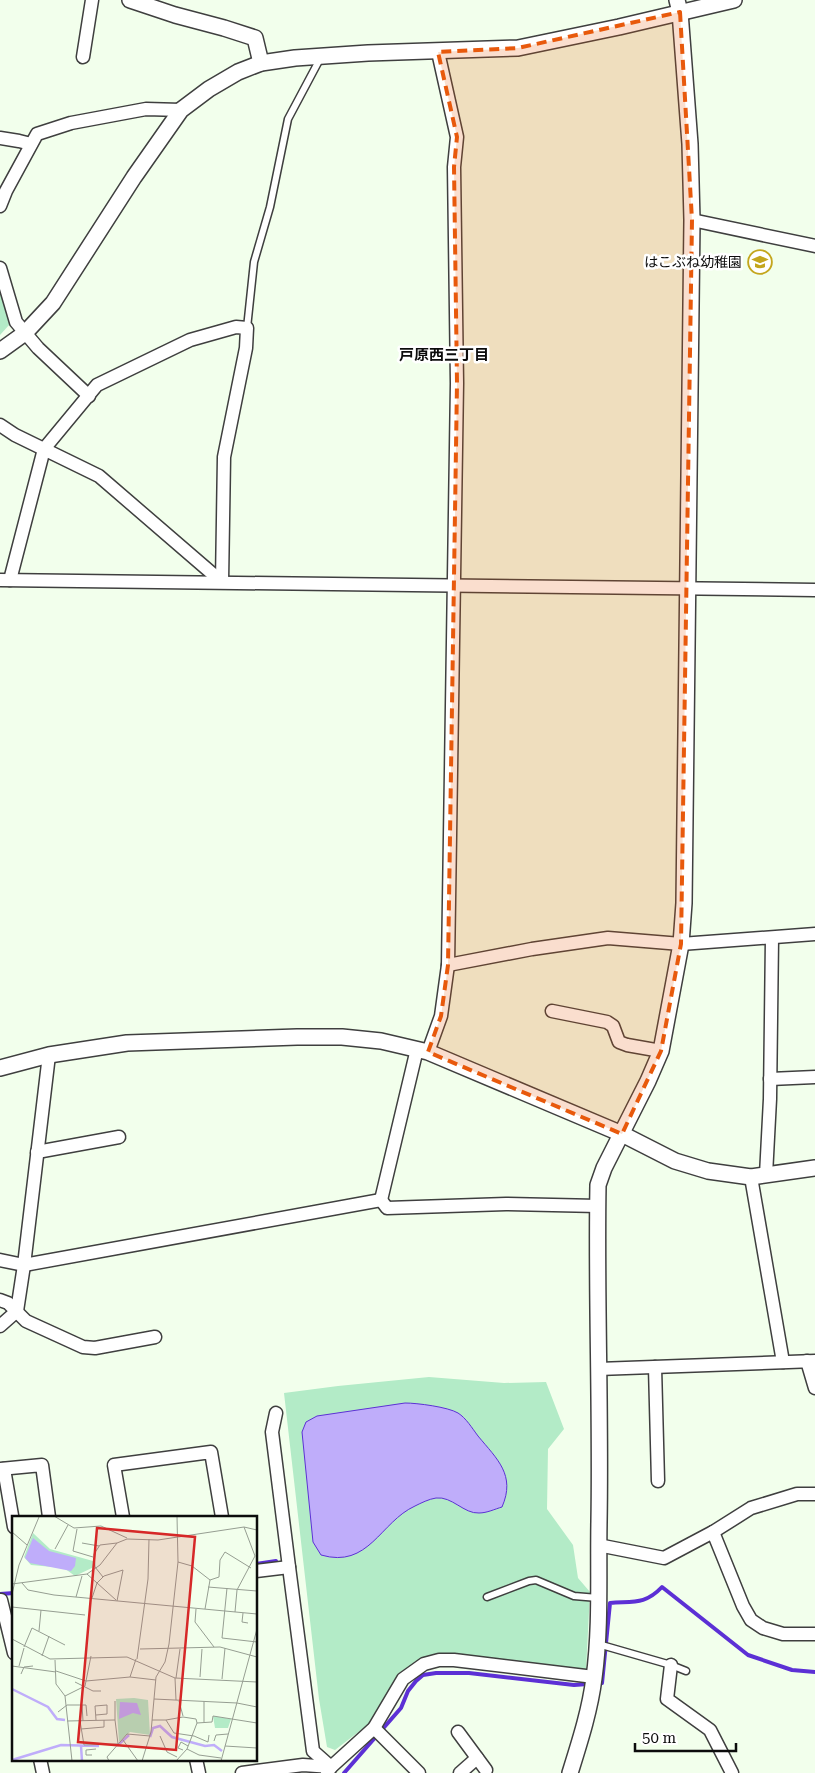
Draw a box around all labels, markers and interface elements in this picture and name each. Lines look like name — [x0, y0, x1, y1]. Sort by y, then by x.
school or university icon: はこぶね幼稚園 — [747, 249, 773, 275]
place label: はこぶね幼稚園 — [644, 254, 742, 270]
district label: 戸原西三丁目 — [399, 346, 489, 364]
inset map — [12, 1516, 258, 1760]
scale bar — [635, 1720, 736, 1752]
text: 50 m — [642, 1729, 677, 1747]

